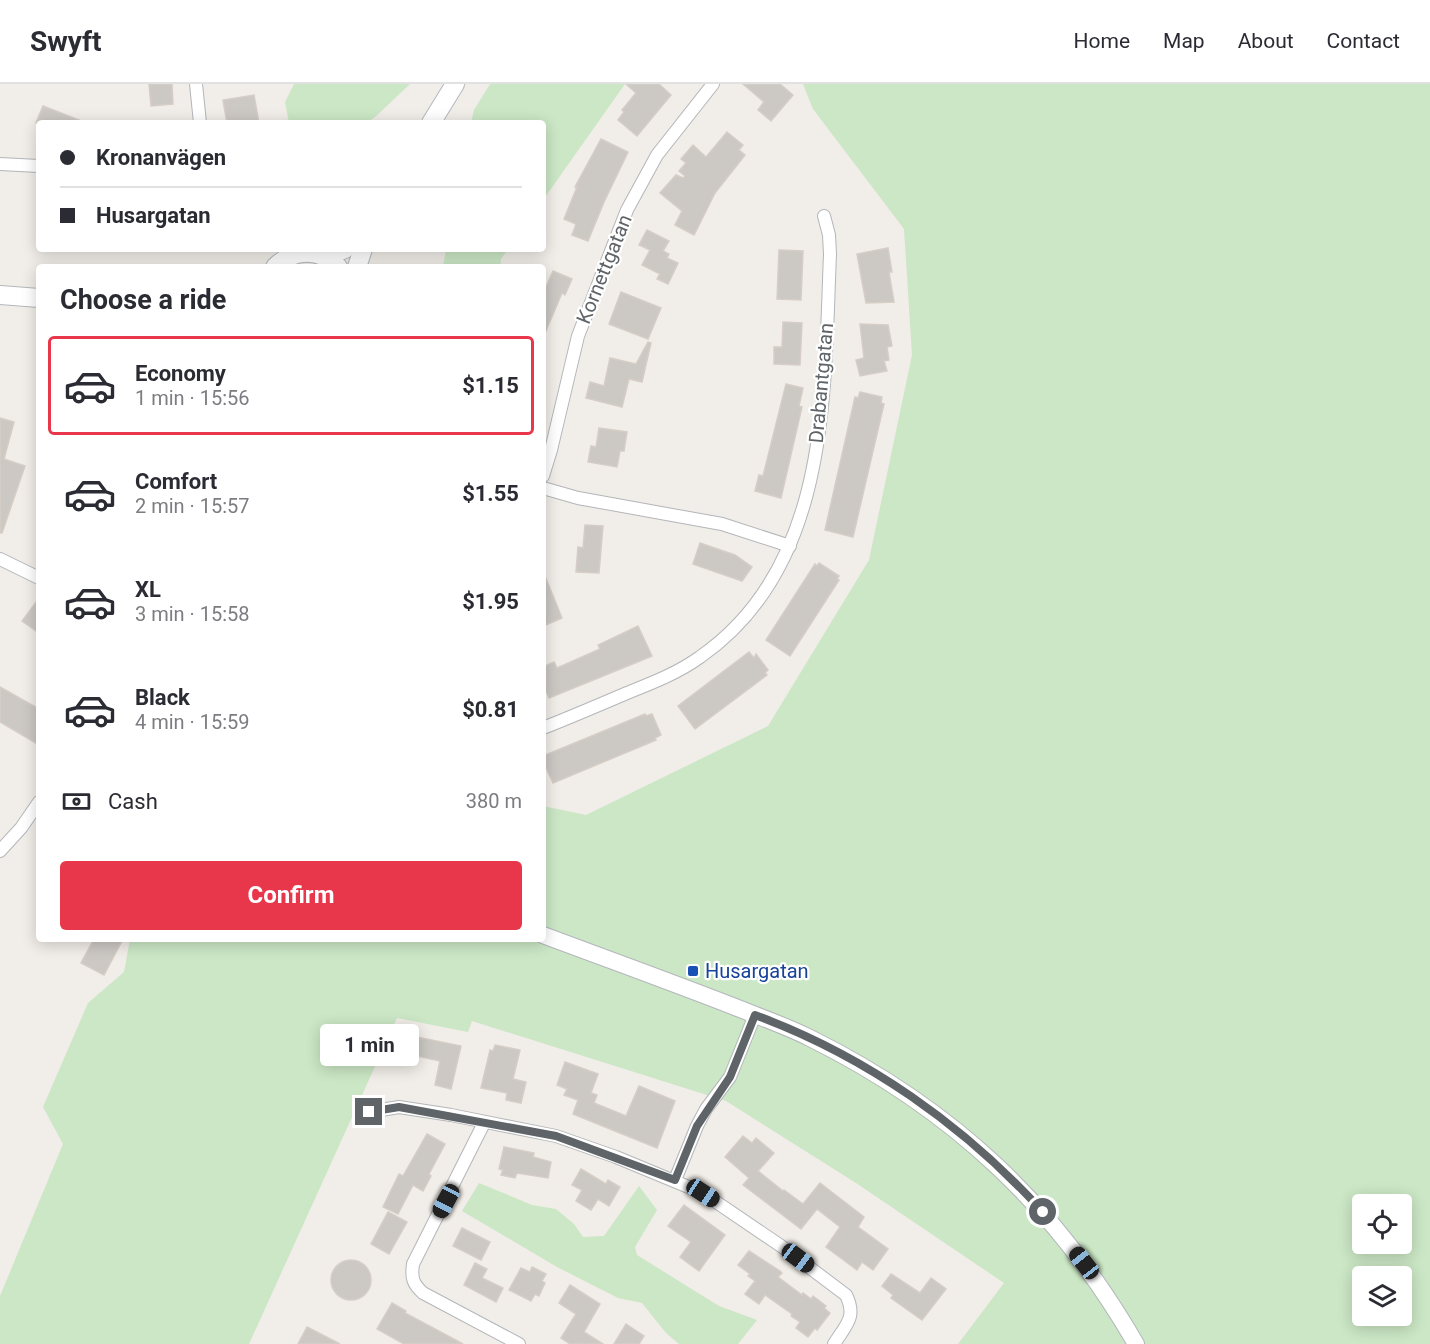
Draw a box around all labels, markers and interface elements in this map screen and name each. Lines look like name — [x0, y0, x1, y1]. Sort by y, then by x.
text: Swyft — [30, 25, 102, 58]
text: Home — [1074, 29, 1130, 53]
text: Map — [1163, 29, 1205, 53]
text: About — [1238, 29, 1294, 53]
text: Contact — [1327, 29, 1400, 53]
text: Kronanvägen — [96, 145, 226, 170]
text: Husargatan — [96, 203, 211, 228]
street label: Kornettgatan — [571, 211, 637, 327]
text: Choose a ride — [60, 284, 226, 316]
street label: Drabantgatan — [804, 322, 838, 444]
icon: car — [63, 359, 117, 413]
text: Economy — [135, 361, 226, 386]
text: $1.15 — [462, 373, 519, 398]
text: 1 min · 15:56 — [135, 386, 250, 410]
icon: car — [63, 467, 117, 521]
text: Comfort — [135, 469, 217, 494]
text: $1.55 — [462, 481, 519, 506]
text: 2 min · 15:57 — [135, 494, 250, 518]
icon: car — [63, 575, 117, 629]
text: XL — [135, 577, 161, 602]
text: $1.95 — [462, 589, 519, 614]
text: 3 min · 15:58 — [135, 602, 250, 626]
icon: car — [63, 683, 117, 737]
text: Black — [135, 685, 190, 710]
text: $0.81 — [462, 697, 519, 722]
text: 4 min · 15:59 — [135, 710, 250, 734]
icon: cash — [60, 785, 93, 818]
text: Cash — [108, 789, 158, 814]
text: 380 m — [466, 789, 522, 813]
button: Confirm — [60, 861, 522, 930]
place label: Husargatan — [705, 959, 809, 983]
marker: Husargatan — [686, 964, 700, 978]
callout: 1 min — [320, 1025, 418, 1067]
text: 1 min — [344, 1033, 395, 1057]
route end — [355, 1098, 382, 1125]
car — [683, 1176, 723, 1210]
car — [430, 1181, 462, 1221]
map controls — [1352, 1194, 1412, 1326]
button: locate — [1352, 1194, 1412, 1254]
route start — [1029, 1198, 1056, 1225]
car — [778, 1240, 818, 1276]
car — [1066, 1243, 1102, 1283]
button: layers — [1352, 1266, 1412, 1326]

